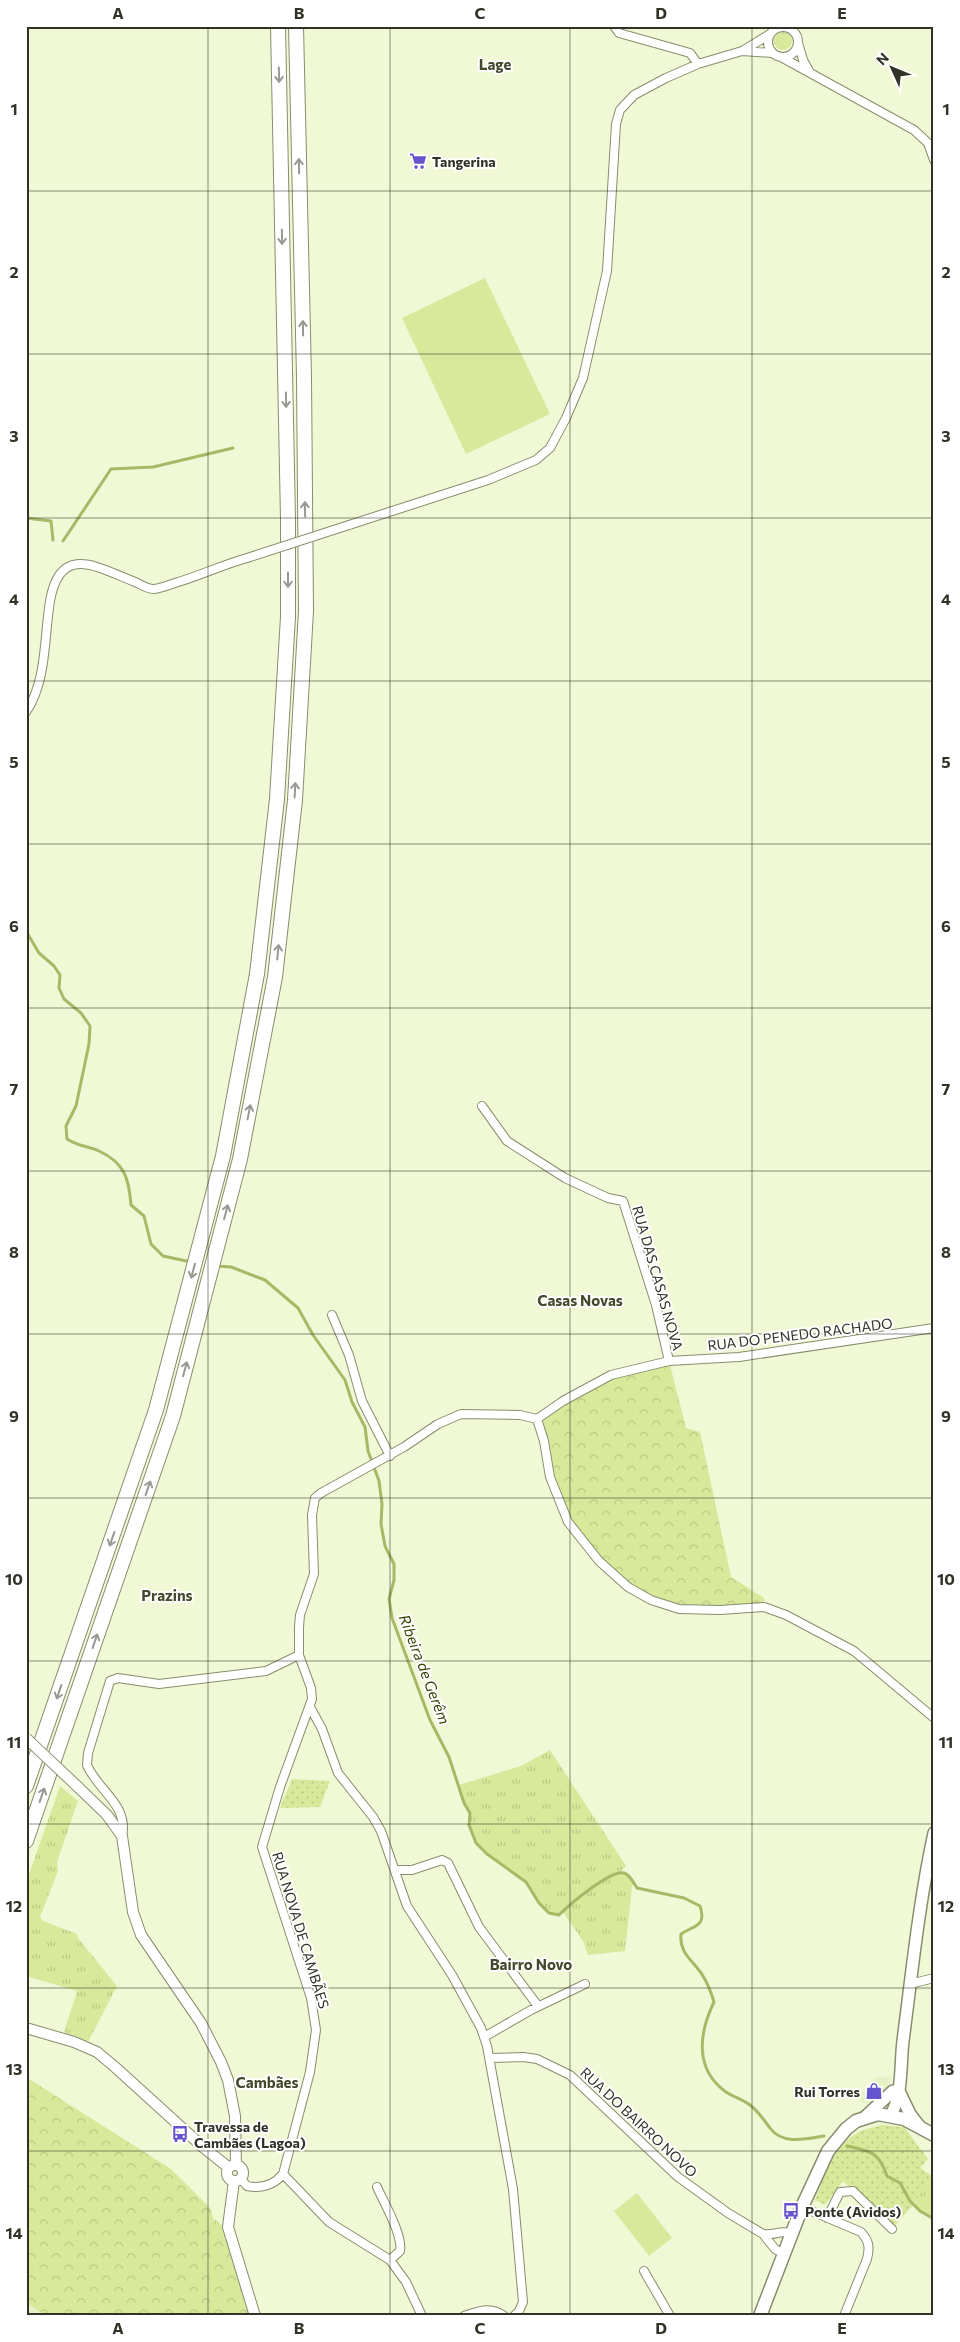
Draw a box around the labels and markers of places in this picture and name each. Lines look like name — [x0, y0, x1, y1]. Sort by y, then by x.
supermarket icon: Tangerina — [408, 151, 428, 171]
place label: Tangerina — [432, 153, 496, 170]
shop icon: Rui Torres — [864, 2081, 884, 2101]
place label: Rui Torres — [794, 2083, 860, 2100]
place label: Travessa de Cambães (Lagoa) — [194, 2118, 306, 2151]
bus stop icon: Travessa de Cambães (Lagoa) — [170, 2124, 190, 2144]
bus stop icon: Ponte (Avidos) — [781, 2201, 801, 2221]
place label: Ponte (Avidos) — [805, 2203, 902, 2220]

